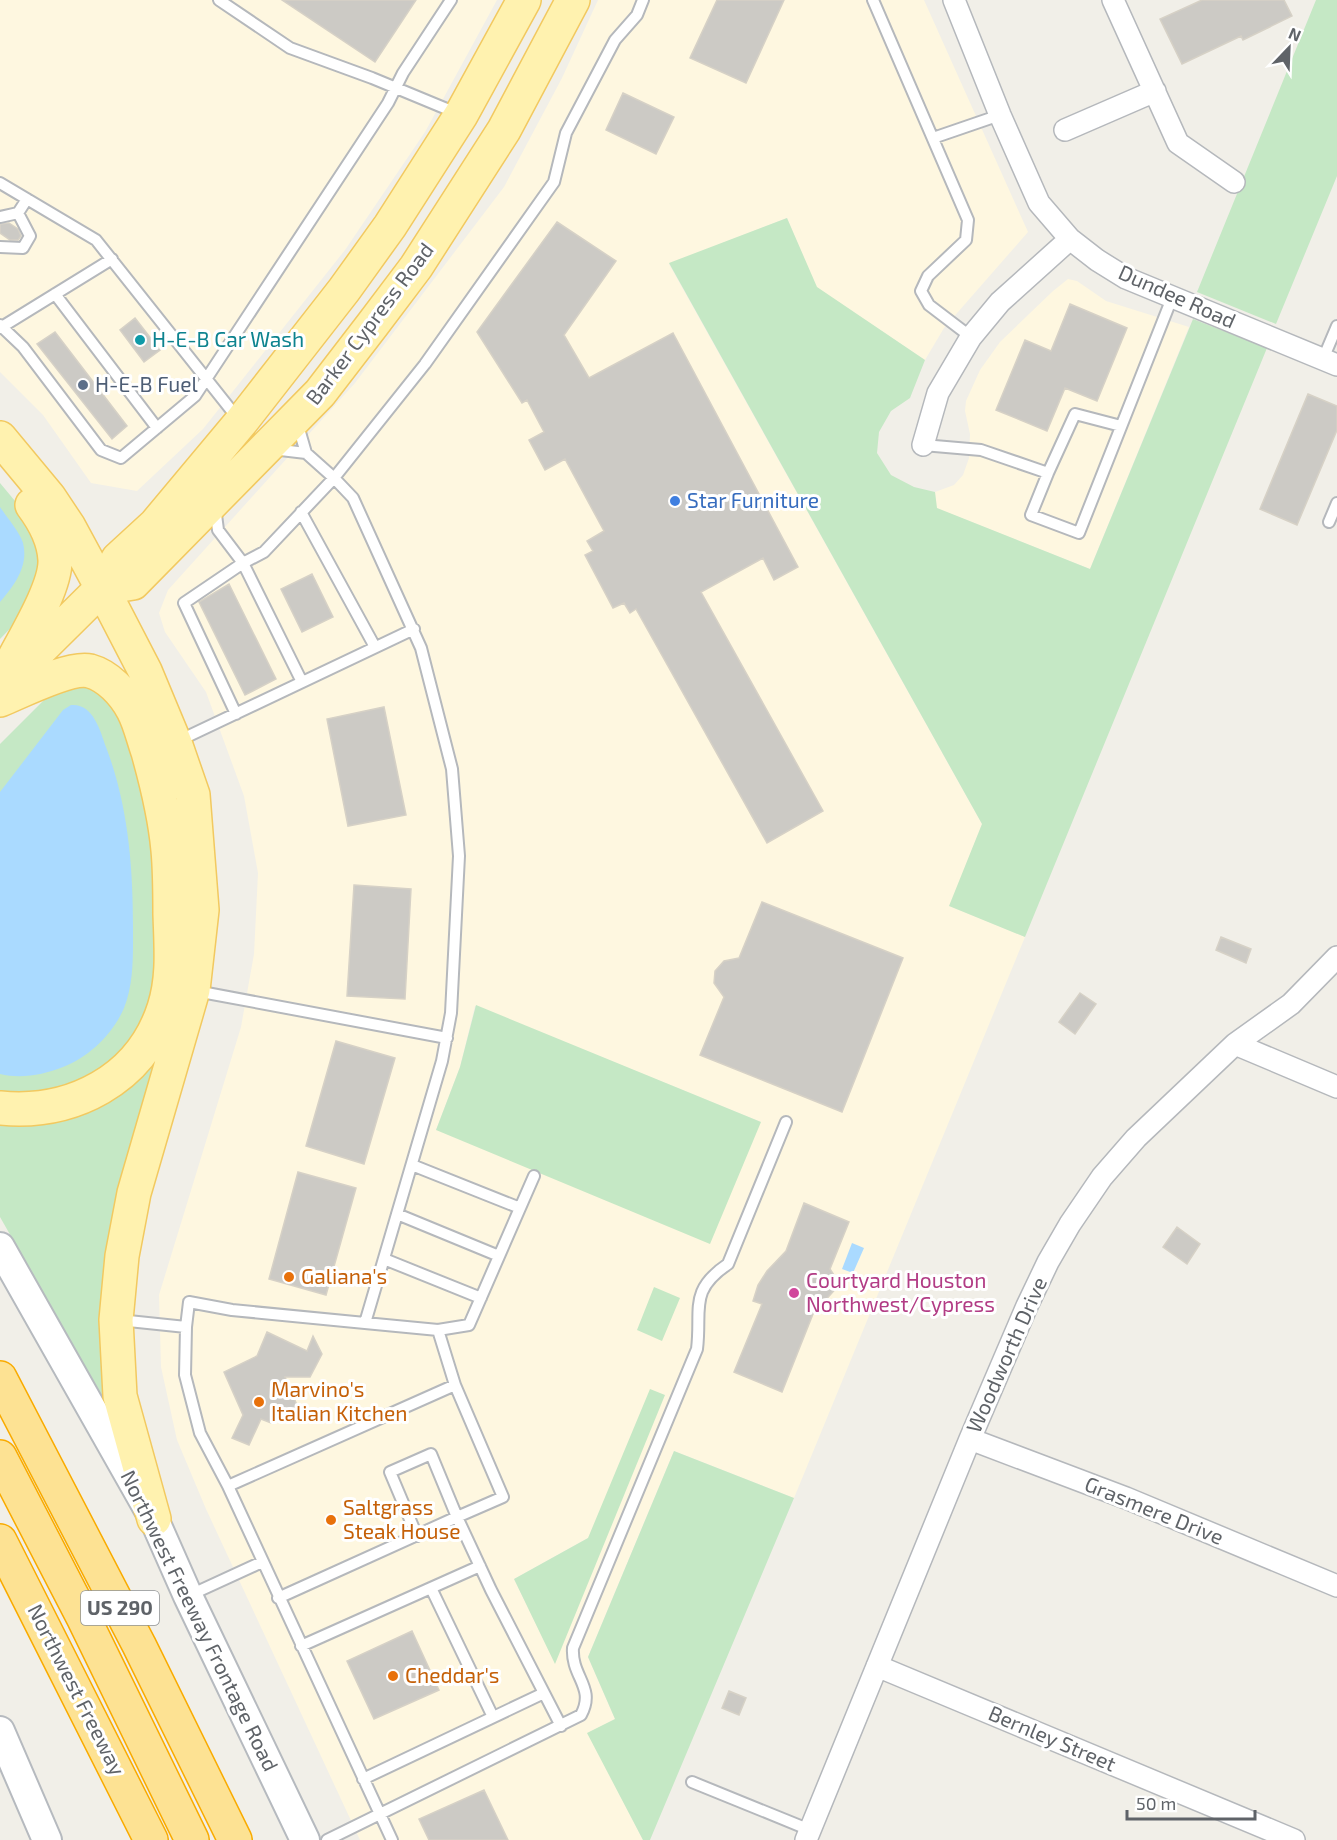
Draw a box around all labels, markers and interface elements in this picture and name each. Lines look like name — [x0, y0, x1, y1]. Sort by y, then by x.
north arrow — [1259, 18, 1319, 78]
text: N — [1286, 23, 1304, 45]
street label: Barker Cypress Road — [300, 237, 438, 409]
street label: Dundee Road — [1115, 259, 1240, 333]
place label: H-E-B Car Wash — [152, 326, 304, 351]
marker: H-E-B Car Wash — [133, 333, 147, 347]
place label: H-E-B Fuel — [95, 371, 198, 396]
marker: H-E-B Fuel — [76, 378, 90, 392]
place label: Star Furniture — [687, 487, 819, 512]
marker: Star Furniture — [668, 494, 682, 508]
place label: Galiana's — [301, 1263, 387, 1288]
place label: Courtyard Houston Northwest/Cypress — [806, 1267, 995, 1316]
marker: Galiana's — [282, 1270, 296, 1284]
street label: Woodworth Drive — [960, 1273, 1051, 1436]
marker: Courtyard Houston Northwest/Cypress — [787, 1286, 801, 1300]
place label: Marvino's Italian Kitchen — [271, 1376, 407, 1425]
marker: Marvino's Italian Kitchen — [252, 1395, 266, 1409]
street label: Northwest Freeway Frontage Road — [116, 1466, 284, 1775]
street label: Grasmere Drive — [1082, 1470, 1228, 1549]
place label: Saltgrass Steak House — [343, 1494, 461, 1543]
marker: Saltgrass Steak House — [324, 1513, 338, 1527]
road number: US 290 — [81, 1591, 159, 1625]
street label: Northwest Freeway — [23, 1600, 131, 1779]
place label: Cheddar's — [405, 1662, 500, 1687]
marker: Cheddar's — [386, 1669, 400, 1683]
street label: Bernley Street — [985, 1700, 1120, 1776]
scale bar — [1127, 1783, 1254, 1821]
text: 50 m — [1136, 1792, 1176, 1814]

